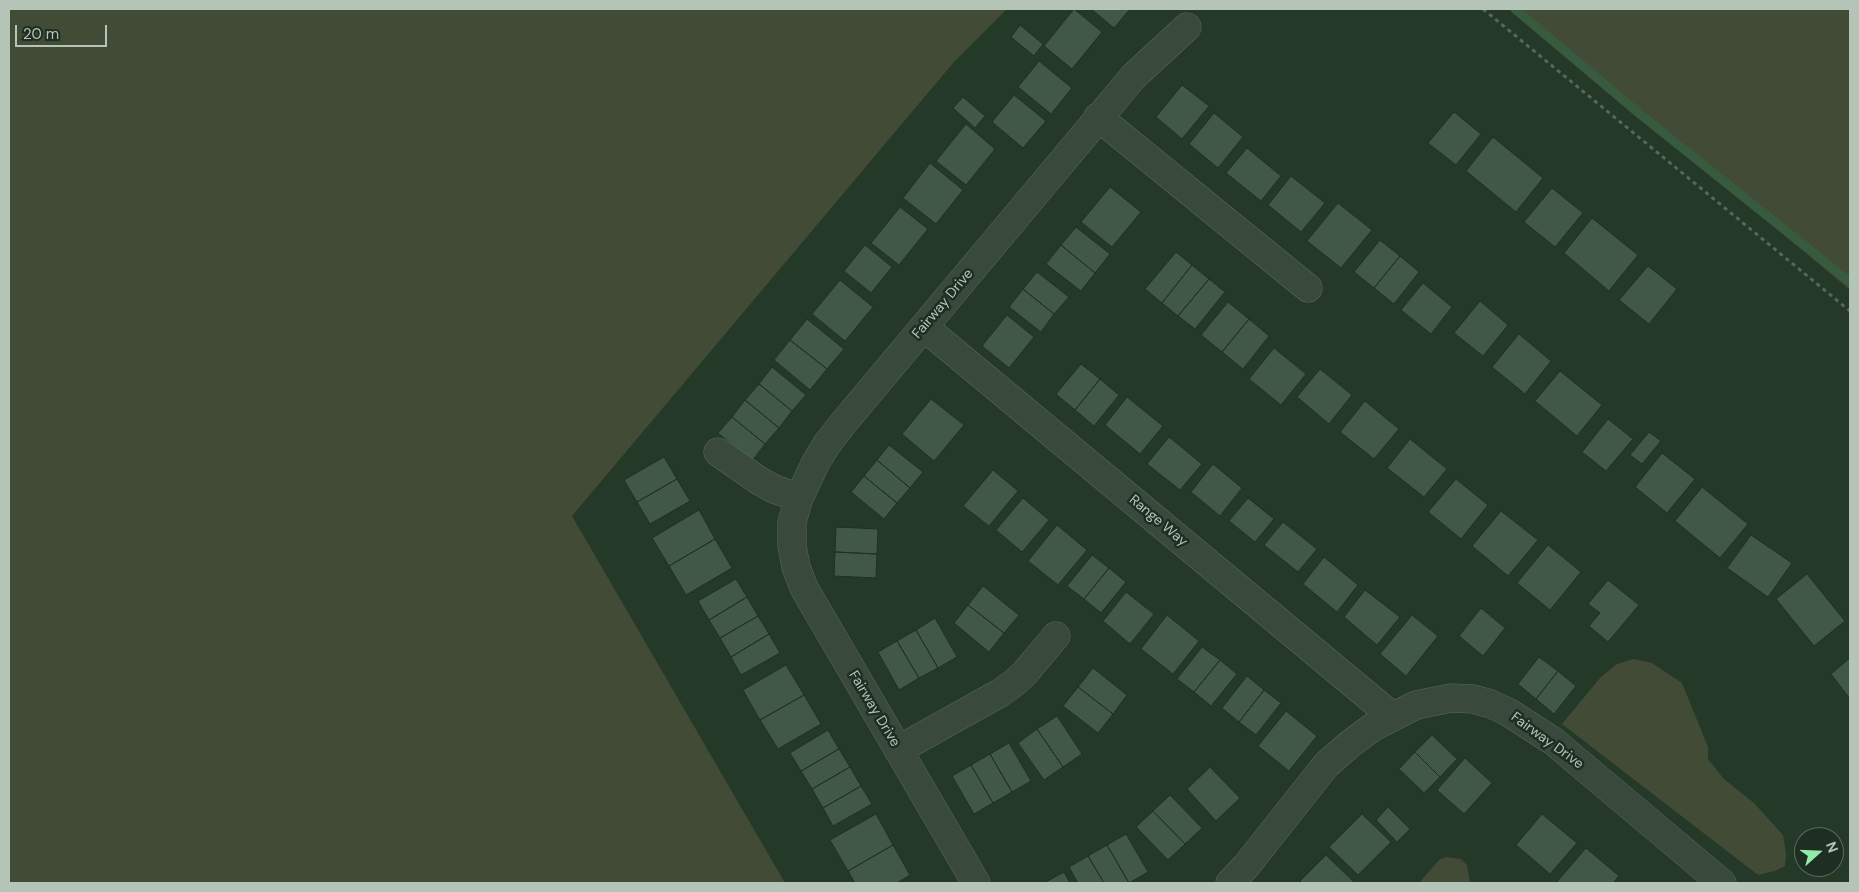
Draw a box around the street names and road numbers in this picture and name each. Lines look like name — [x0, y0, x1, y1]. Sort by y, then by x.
street label: Fairway Drive — [909, 266, 977, 342]
street label: Range Way — [1125, 492, 1191, 550]
street label: Fairway Drive — [845, 668, 903, 750]
street label: Fairway Drive — [1507, 709, 1587, 773]

